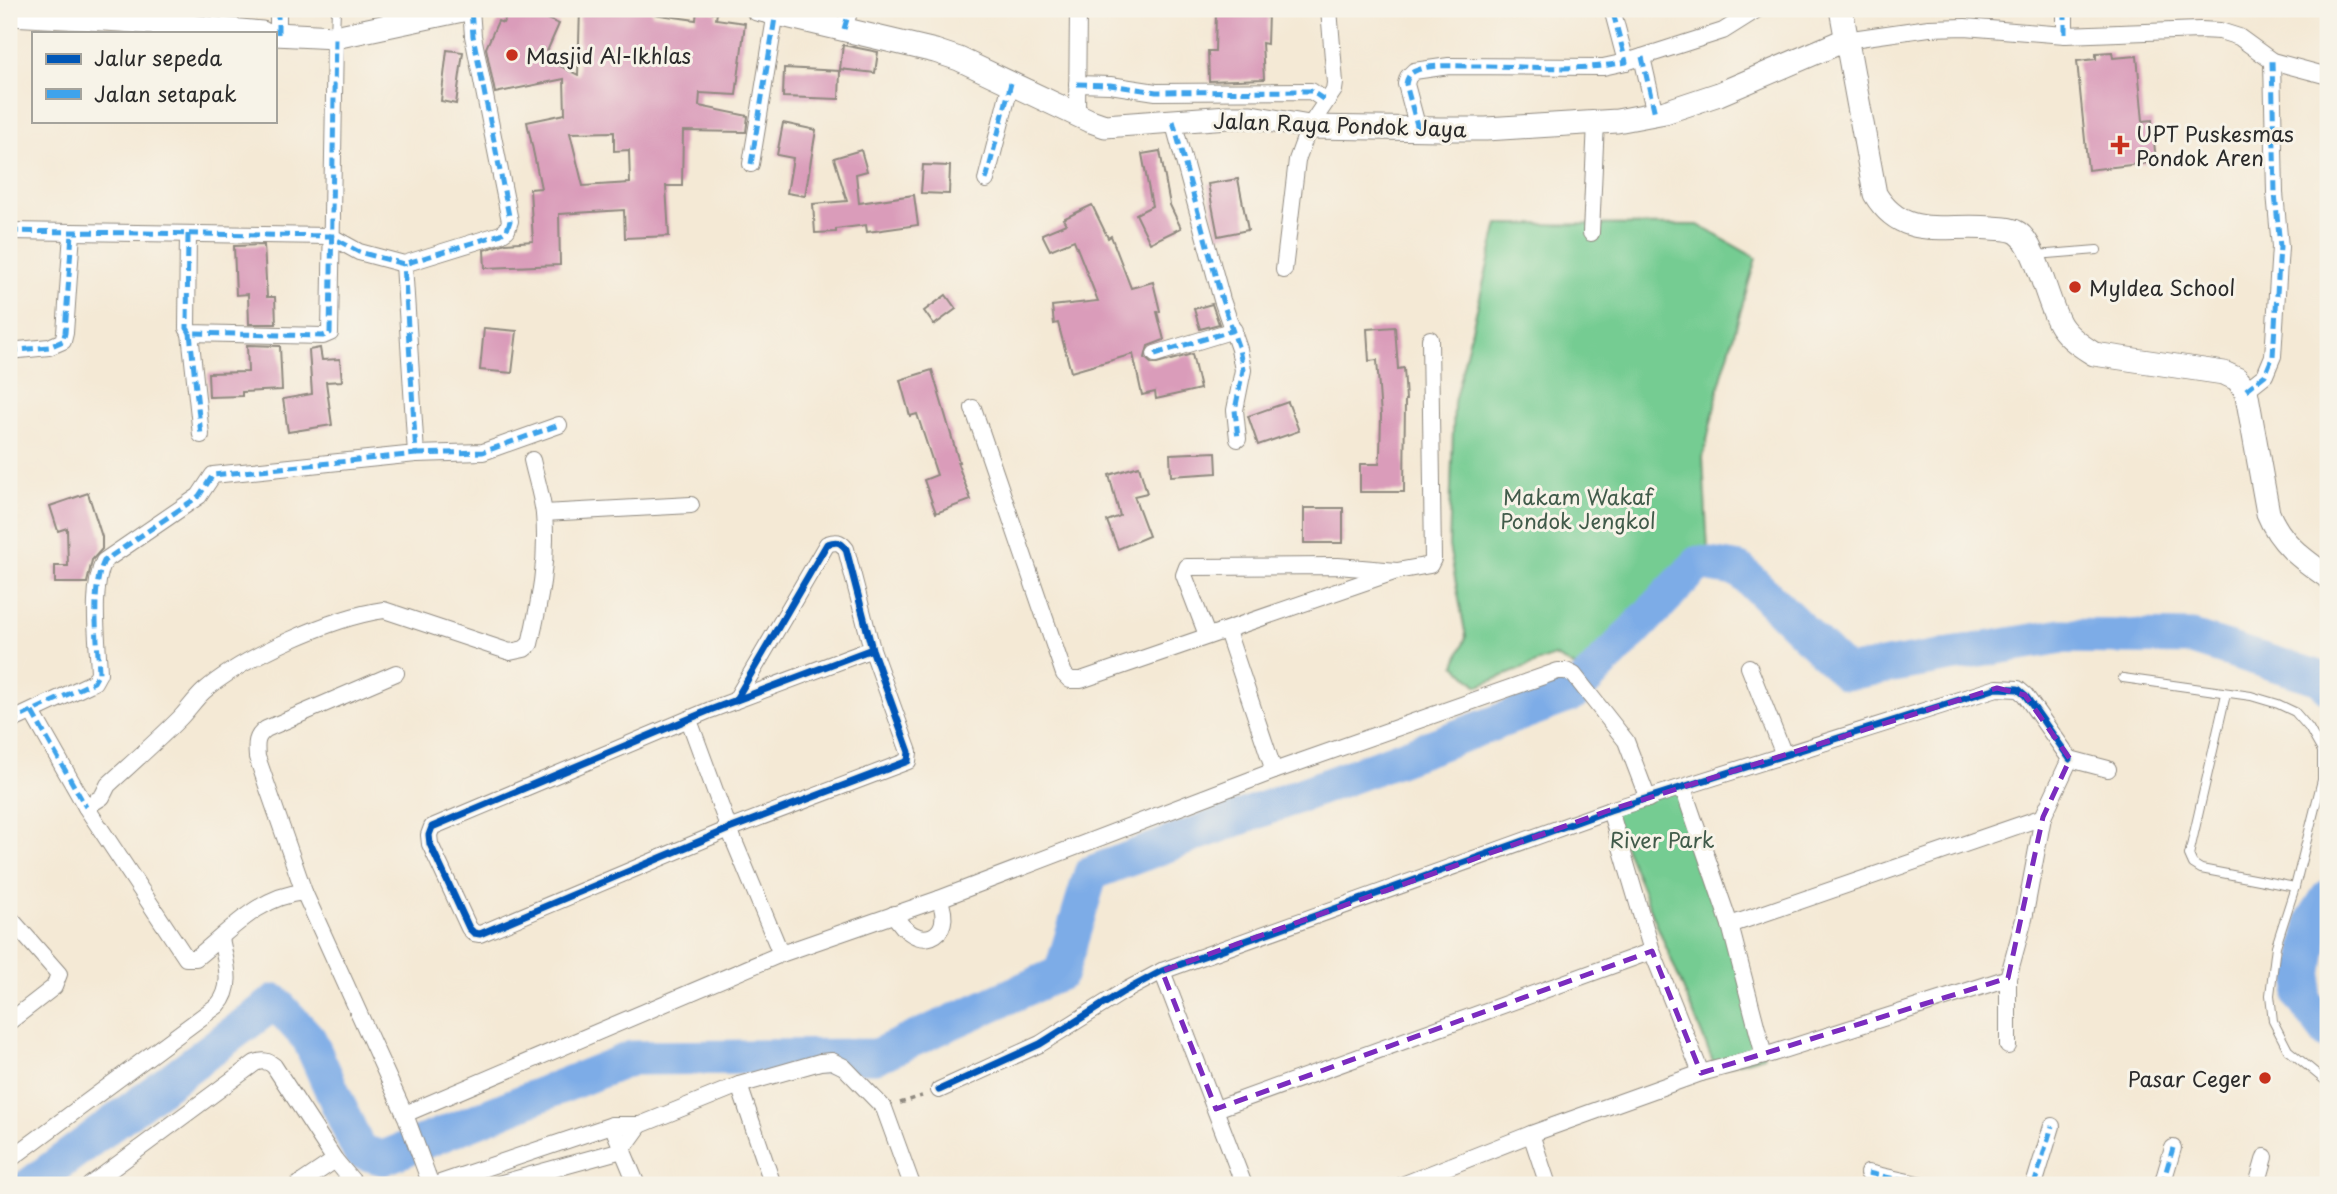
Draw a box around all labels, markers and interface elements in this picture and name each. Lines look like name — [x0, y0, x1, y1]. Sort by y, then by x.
legend — [32, 32, 276, 122]
place label: Masjid Al-Ikhlas — [526, 39, 691, 71]
text: Jalur sepeda — [94, 41, 222, 73]
marker: Masjid Al-Ikhlas — [504, 47, 520, 63]
text: Jalan setapak — [94, 77, 237, 109]
street label: Jalan Raya Pondok Jaya — [1213, 104, 1468, 144]
place label: UPT Puskesmas Pondok Aren — [2136, 117, 2294, 173]
marker: UPT Puskesmas Pondok Aren — [2110, 135, 2130, 155]
place label: MyIdea School — [2089, 271, 2235, 303]
marker: MyIdea School — [2067, 279, 2083, 295]
park label: Makam Wakaf Pondok Jengkol — [1500, 480, 1656, 536]
park label: River Park — [1609, 823, 1715, 855]
place label: Pasar Ceger — [2128, 1062, 2251, 1094]
marker: Pasar Ceger — [2257, 1070, 2273, 1086]

